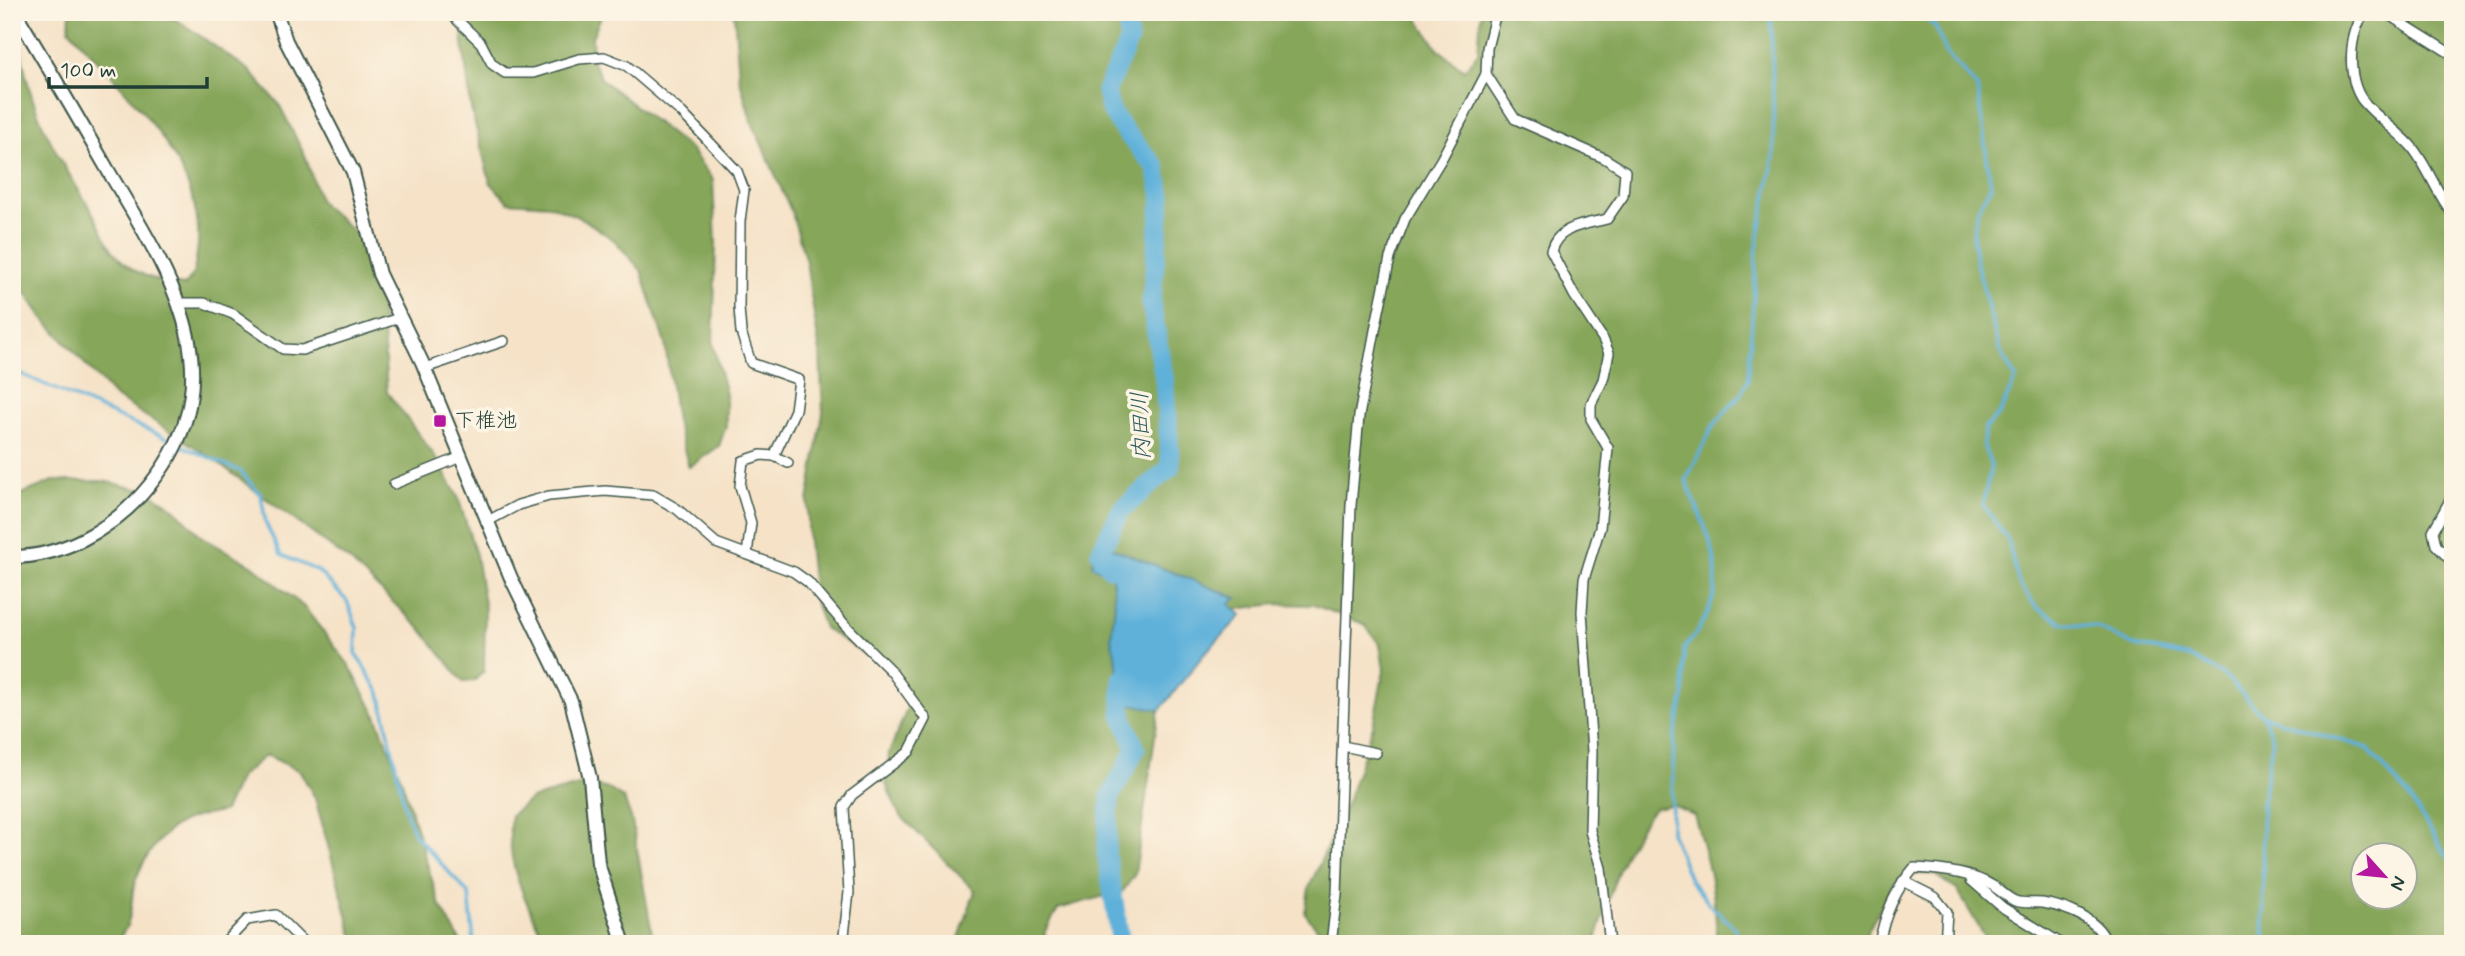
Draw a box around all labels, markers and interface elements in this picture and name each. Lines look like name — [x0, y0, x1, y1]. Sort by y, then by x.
scale bar — [49, 46, 206, 90]
text: 100 m — [60, 57, 116, 85]
water label: 内田川 — [1126, 391, 1158, 461]
place label: 下椎池 — [454, 407, 517, 435]
marker: 下椎池 — [432, 413, 448, 429]
north arrow — [2350, 841, 2420, 911]
text: N — [2384, 872, 2412, 894]

